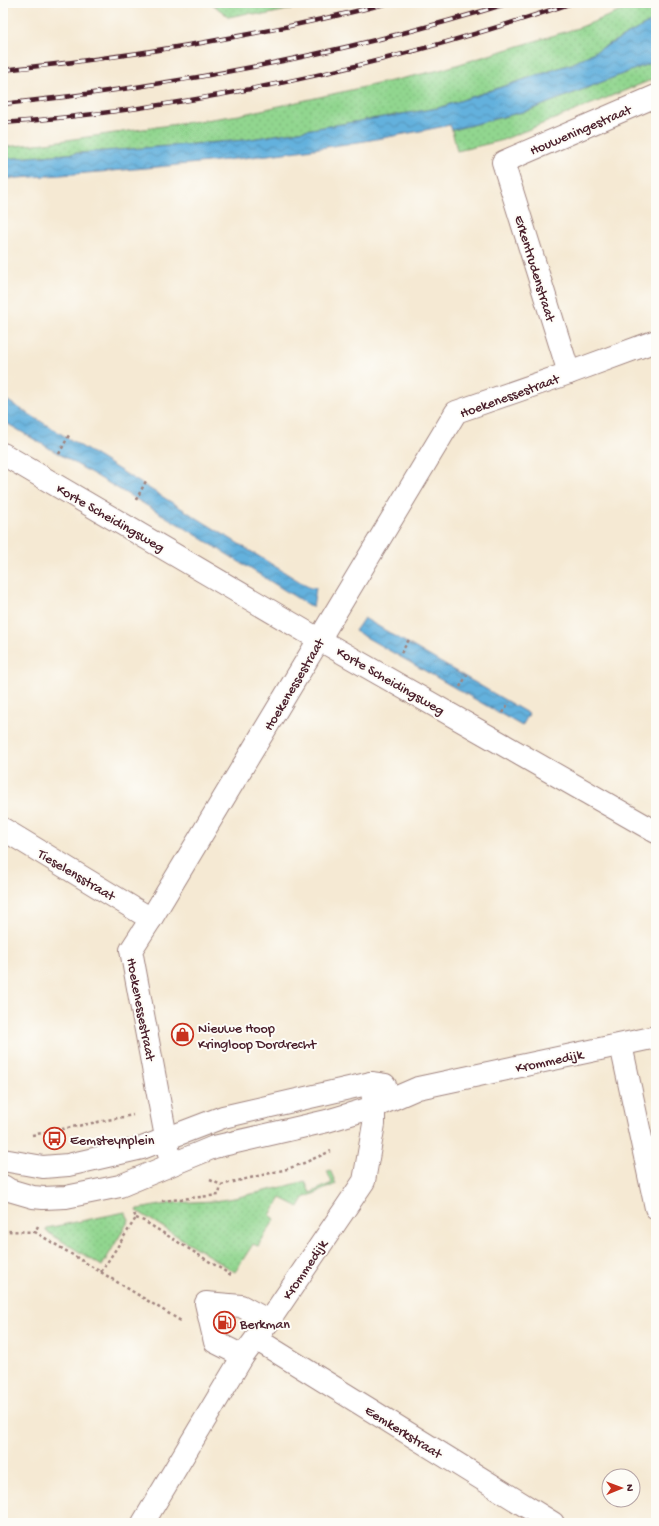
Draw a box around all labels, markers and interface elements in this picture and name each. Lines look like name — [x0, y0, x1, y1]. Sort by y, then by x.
street label: Houweningestraat — [528, 102, 635, 160]
street label: Erkentrudenstraat — [509, 214, 558, 325]
street label: Hoekenessestraat — [458, 371, 563, 423]
street label: Korte Scheidingsweg — [53, 481, 167, 557]
street label: Hoekenessestraat — [261, 635, 330, 734]
street label: Korte Scheidingsweg — [333, 644, 447, 720]
street label: Tieselensstraat — [33, 846, 119, 907]
street label: Hoekenessestraat — [121, 957, 158, 1064]
place label: Nieuwe Hoop Kringloop Dordrecht — [198, 1021, 317, 1054]
shop icon: Nieuwe Hoop Kringloop Dordrecht — [169, 1022, 195, 1048]
street label: Krommedijk — [514, 1047, 587, 1078]
bus stop icon: Eemsteynplein — [41, 1126, 67, 1152]
place label: Eemsteynplein — [70, 1133, 155, 1150]
street label: Krommedijk — [280, 1236, 333, 1304]
fuel station icon: Berkman — [212, 1310, 238, 1336]
place label: Berkman — [239, 1317, 290, 1334]
street label: Eemkerkstraat — [361, 1403, 445, 1464]
north arrow — [601, 1468, 641, 1508]
text: N — [623, 1484, 635, 1492]

